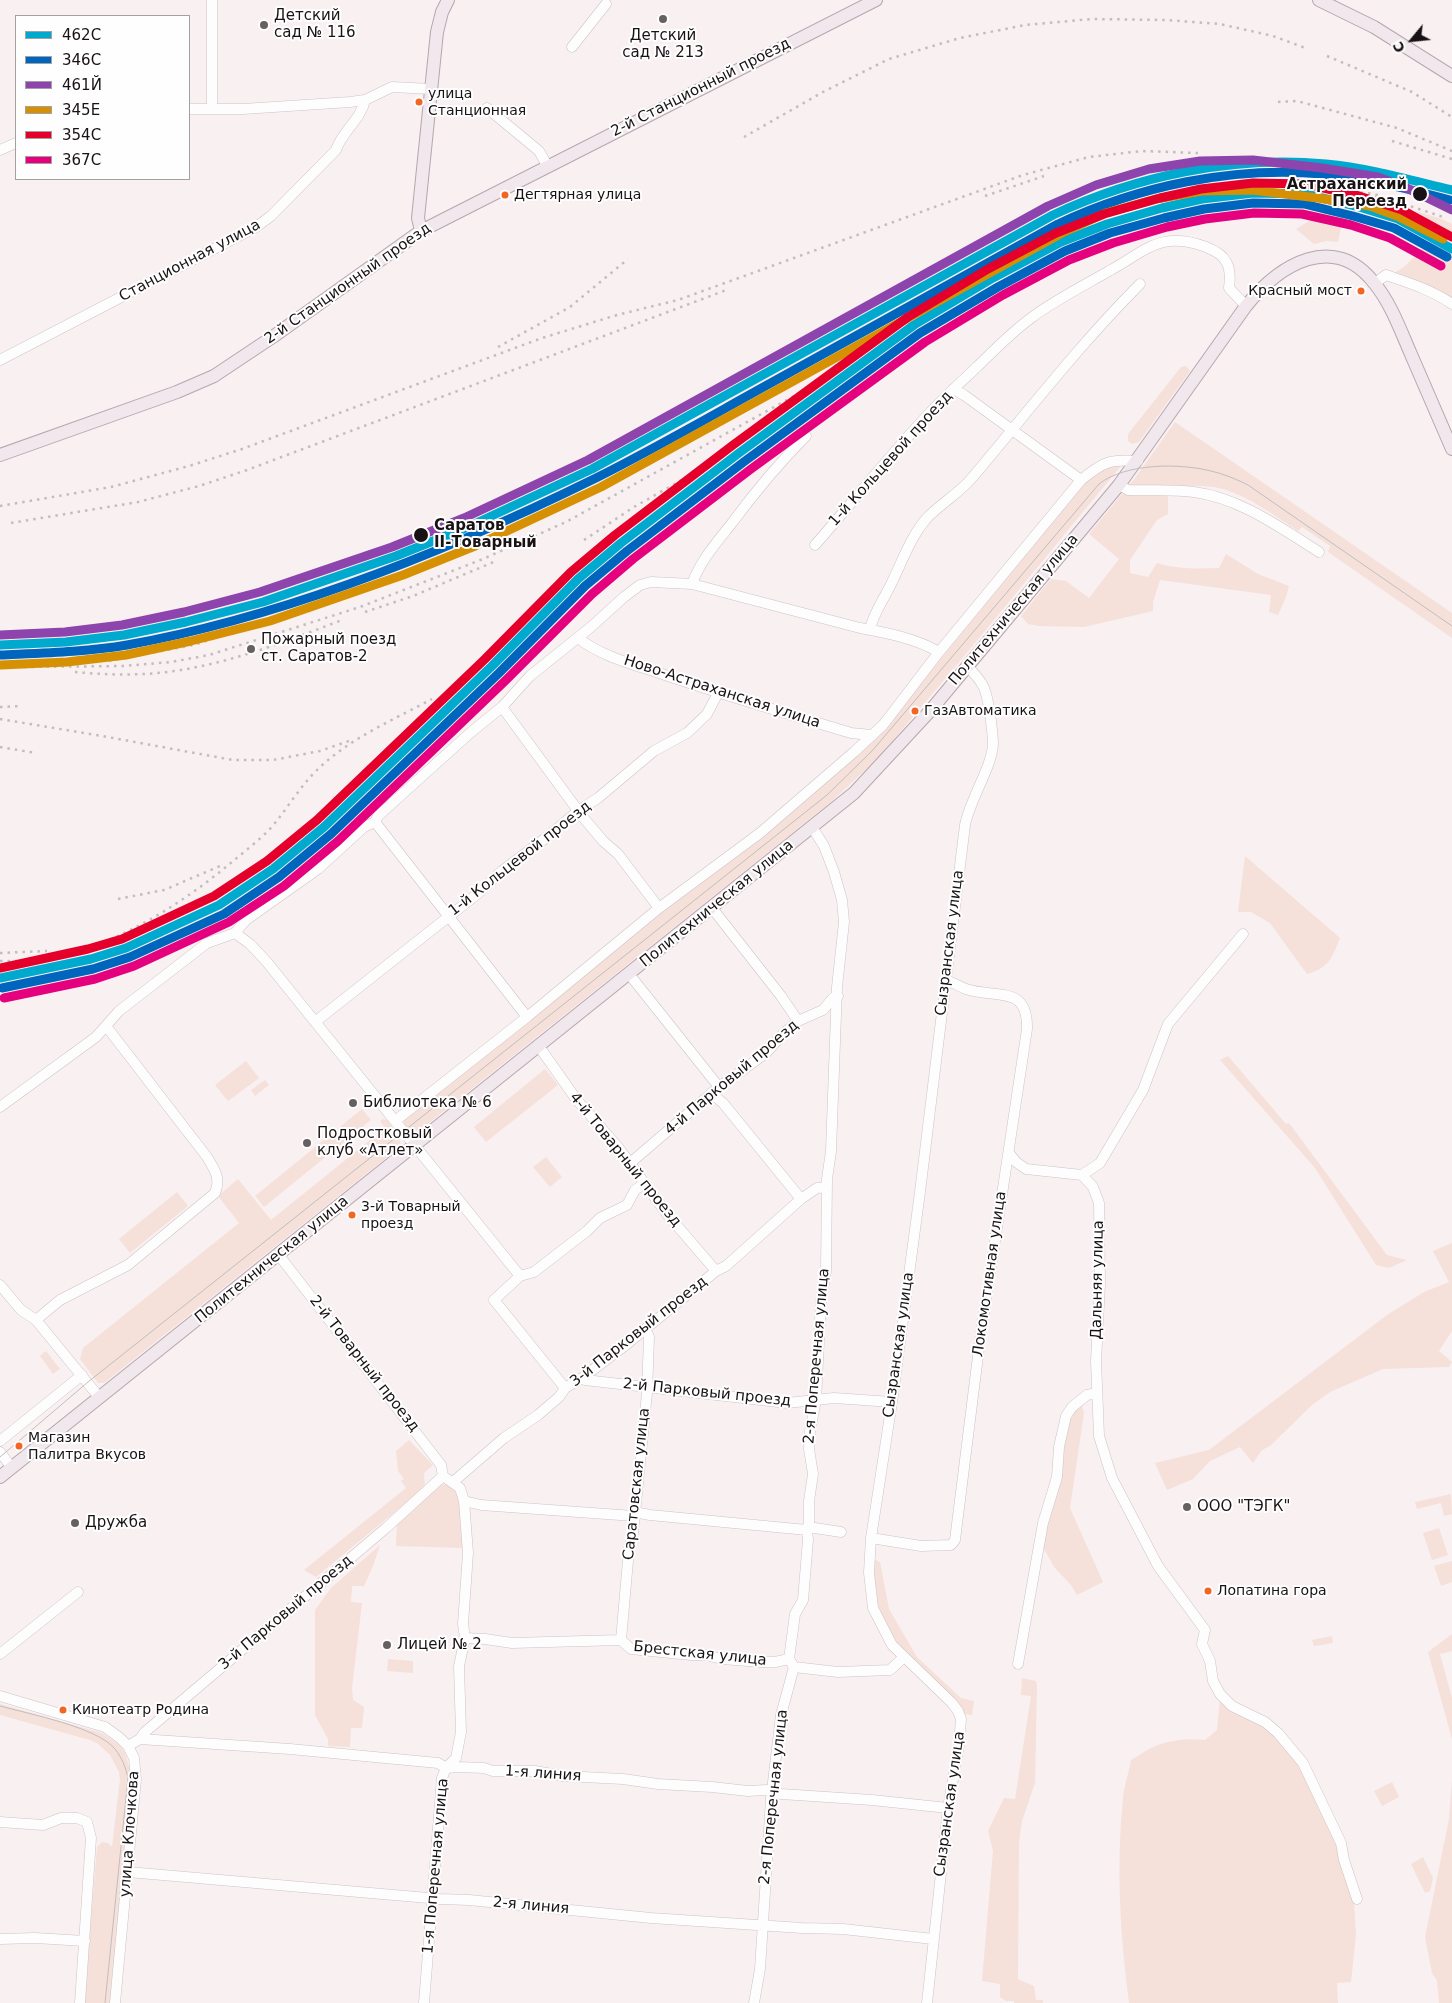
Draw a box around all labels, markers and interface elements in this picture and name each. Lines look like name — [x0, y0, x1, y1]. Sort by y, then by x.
place label: Детский сад № 116 — [274, 7, 356, 42]
marker: Детский сад № 213 — [657, 13, 669, 25]
legend — [15, 15, 190, 180]
north arrow — [1387, 15, 1437, 65]
marker: Детский сад № 116 — [258, 19, 270, 31]
text: 462С — [62, 26, 101, 44]
place label: Детский сад № 213 — [622, 27, 704, 62]
street label: 2-й Станционный проезд — [608, 35, 794, 141]
text: С — [1389, 39, 1408, 55]
text: 346С — [62, 51, 101, 69]
text: 461Й — [62, 76, 102, 94]
place label: улица Станционная — [428, 86, 526, 118]
marker: улица Станционная — [414, 97, 424, 107]
text: 345Е — [62, 101, 100, 119]
text: 354С — [62, 126, 101, 144]
text: 367С — [62, 151, 101, 169]
place label: Астраханский Переезд — [1287, 176, 1407, 211]
marker: Астраханский Переезд — [1411, 185, 1429, 203]
place label: Дегтярная улица — [514, 187, 641, 203]
marker: Дегтярная улица — [500, 190, 510, 200]
street label: Станционная улица — [116, 216, 264, 306]
street label: 2-й Станционный проезд — [261, 220, 435, 348]
place label: Красный мост — [1248, 283, 1352, 299]
marker: Красный мост — [1356, 286, 1366, 296]
street label: 1-й Кольцевой проезд — [826, 388, 956, 530]
place label: Саратов II-Товарный — [434, 517, 537, 552]
marker: Саратов II-Товарный — [412, 526, 430, 544]
street label: Политехническая улица — [945, 531, 1083, 689]
place label: Пожарный поезд ст. Саратов-2 — [261, 631, 396, 666]
marker: Пожарный поезд ст. Саратов-2 — [245, 643, 257, 655]
street label: Ново-Астраханская улица — [621, 652, 823, 732]
place label: ГазАвтоматика — [924, 703, 1037, 719]
marker: ГазАвтоматика — [910, 706, 920, 716]
street label: 1-й Кольцевой проезд — [445, 798, 595, 920]
street label: Политехническая улица — [637, 837, 797, 971]
street label: Сызранская улица — [932, 869, 968, 1017]
street label: 4-й Парковый проезд — [661, 1017, 803, 1139]
street label: 4-й Товарный проезд — [565, 1089, 685, 1231]
place label: Библиотека № 6 — [363, 1094, 492, 1112]
marker: Библиотека № 6 — [347, 1097, 359, 1109]
place label: Подростковый клуб «Атлет» — [317, 1125, 432, 1160]
marker: Подростковый клуб «Атлет» — [301, 1137, 313, 1149]
street label: Локомотивная улица — [969, 1190, 1011, 1358]
street label: Политехническая улица — [192, 1193, 352, 1327]
place label: 3-й Товарный проезд — [361, 1199, 461, 1232]
marker: 3-й Товарный проезд — [347, 1210, 357, 1220]
street label: Дальняя улица — [1088, 1220, 1108, 1340]
street label: 2-я Поперечная улица — [800, 1267, 834, 1445]
street label: Сызранская улица — [880, 1271, 918, 1419]
street label: 3-й Парковый проезд — [567, 1273, 711, 1391]
street label: 2-й Товарный проезд — [305, 1292, 423, 1436]
street label: 2-й Парковый проезд — [622, 1375, 792, 1411]
street label: Саратовская улица — [620, 1407, 654, 1561]
place label: Магазин Палитра Вкусов — [28, 1430, 146, 1462]
marker: Магазин Палитра Вкусов — [14, 1441, 24, 1451]
place label: ООО "ТЭГК" — [1197, 1498, 1290, 1516]
marker: ООО "ТЭГК" — [1181, 1501, 1193, 1513]
place label: Дружба — [85, 1514, 147, 1532]
marker: Дружба — [69, 1517, 81, 1529]
street label: 3-й Парковый проезд — [215, 1552, 357, 1674]
place label: Лопатина гора — [1217, 1583, 1327, 1599]
marker: Лопатина гора — [1203, 1586, 1213, 1596]
place label: Лицей № 2 — [397, 1636, 482, 1654]
street label: Брестская улица — [632, 1638, 768, 1670]
marker: Лицей № 2 — [381, 1639, 393, 1651]
place label: Кинотеатр Родина — [72, 1702, 209, 1718]
marker: Кинотеатр Родина — [58, 1705, 68, 1715]
street label: 2-я Поперечная улица — [756, 1708, 792, 1886]
street label: Сызранская улица — [931, 1730, 969, 1878]
street label: 1-я линия — [504, 1762, 582, 1786]
street label: улица Клочкова — [117, 1770, 143, 1898]
street label: 1-я Поперечная улица — [419, 1777, 453, 1955]
street label: 2-я линия — [492, 1894, 570, 1918]

